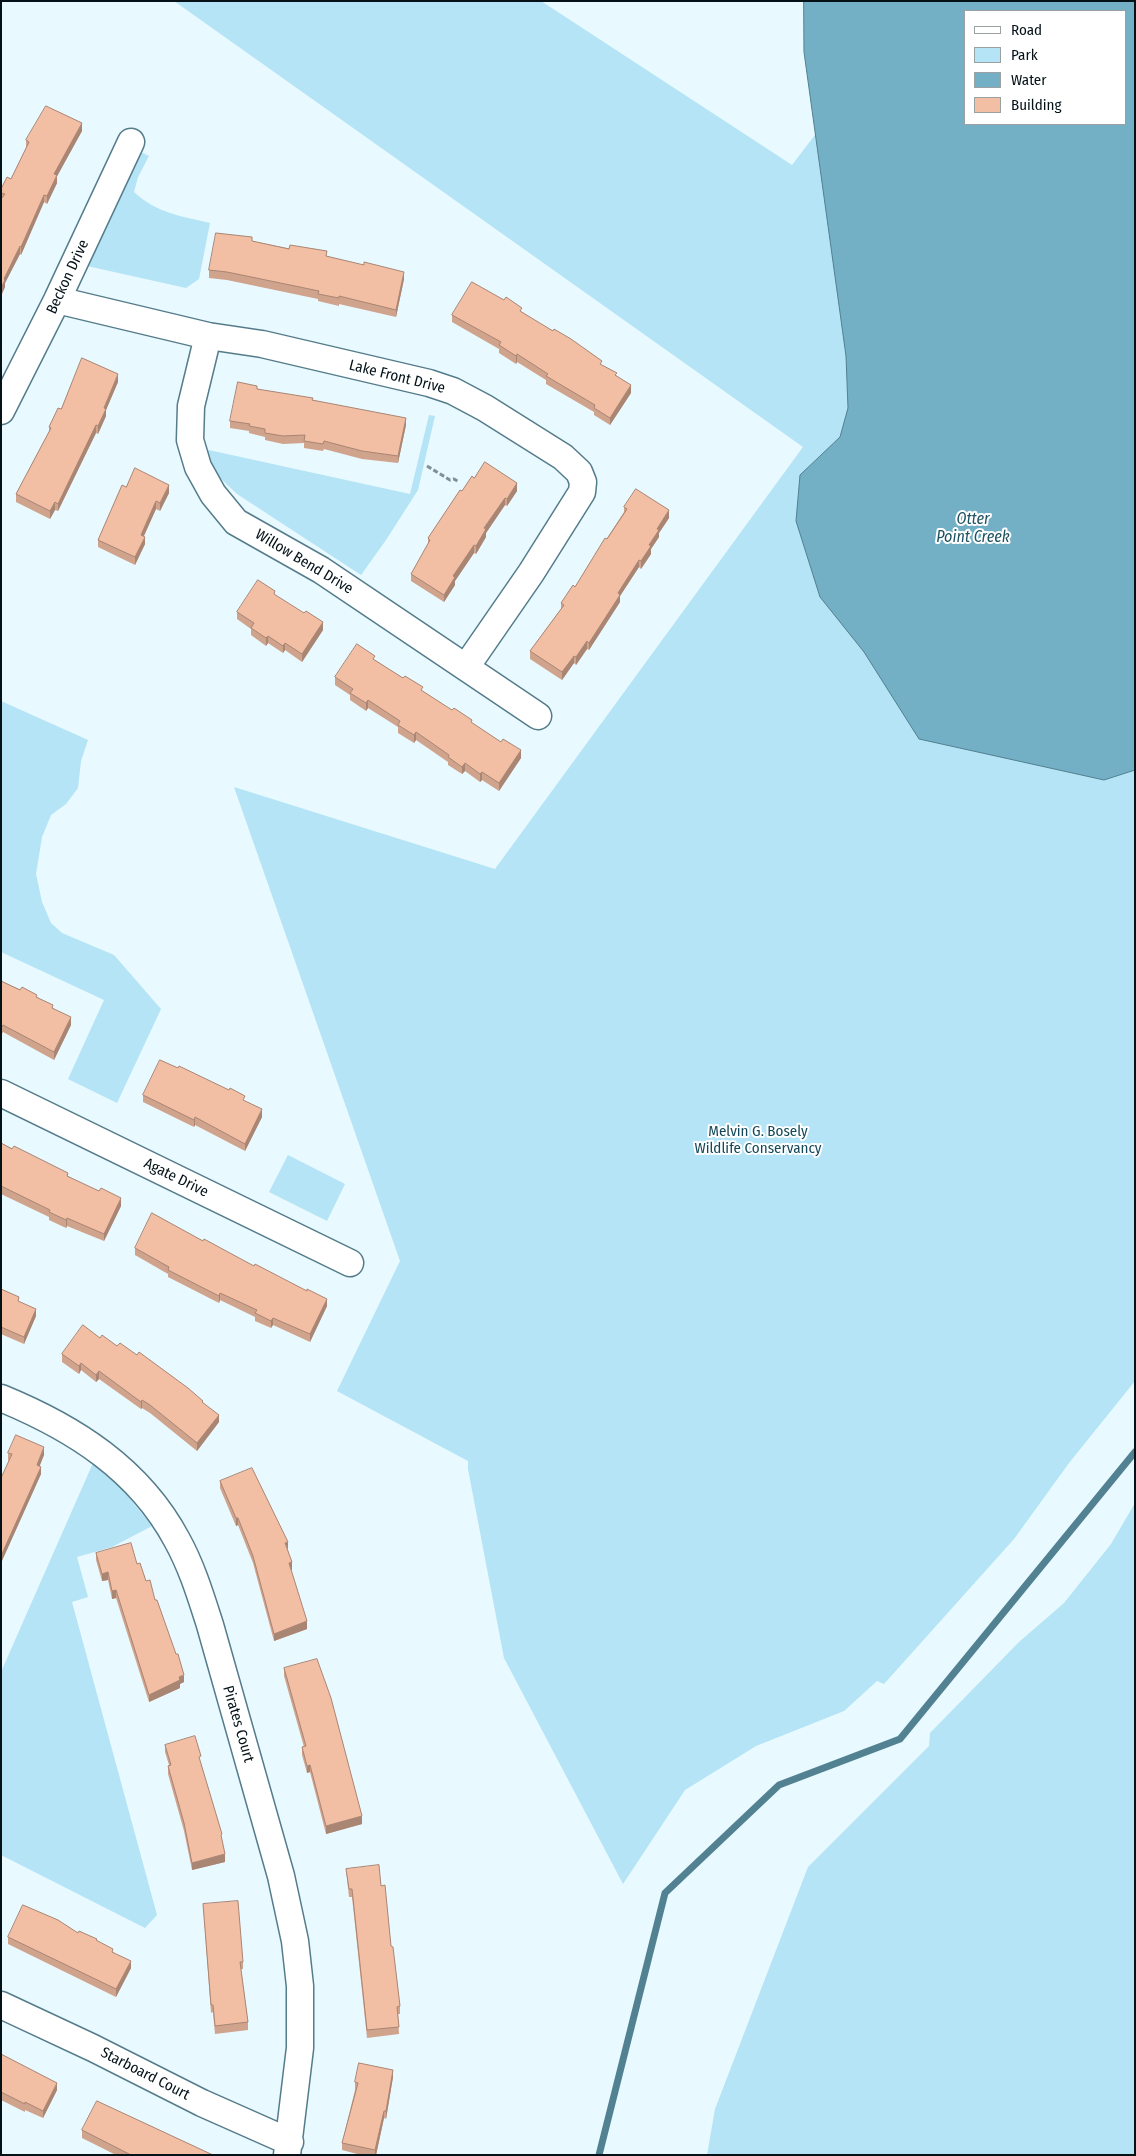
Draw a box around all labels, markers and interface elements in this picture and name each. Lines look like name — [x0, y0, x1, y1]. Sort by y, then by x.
legend — [964, 10, 1126, 125]
text: Road — [1011, 21, 1042, 39]
text: Park — [1011, 46, 1038, 64]
text: Water — [1011, 71, 1046, 89]
text: Building — [1011, 96, 1062, 114]
street label: Beckon Drive — [43, 237, 93, 317]
street label: Lake Front Drive — [347, 356, 447, 398]
water label: Otter Point Creek — [936, 510, 1010, 548]
street label: Willow Bend Drive — [252, 526, 356, 598]
park label: Melvin G. Bosely Wildlife Conservancy — [694, 1123, 822, 1158]
street label: Agate Drive — [141, 1155, 211, 1201]
street label: Pirates Court — [218, 1684, 258, 1764]
street label: Starboard Court — [97, 2044, 193, 2104]

